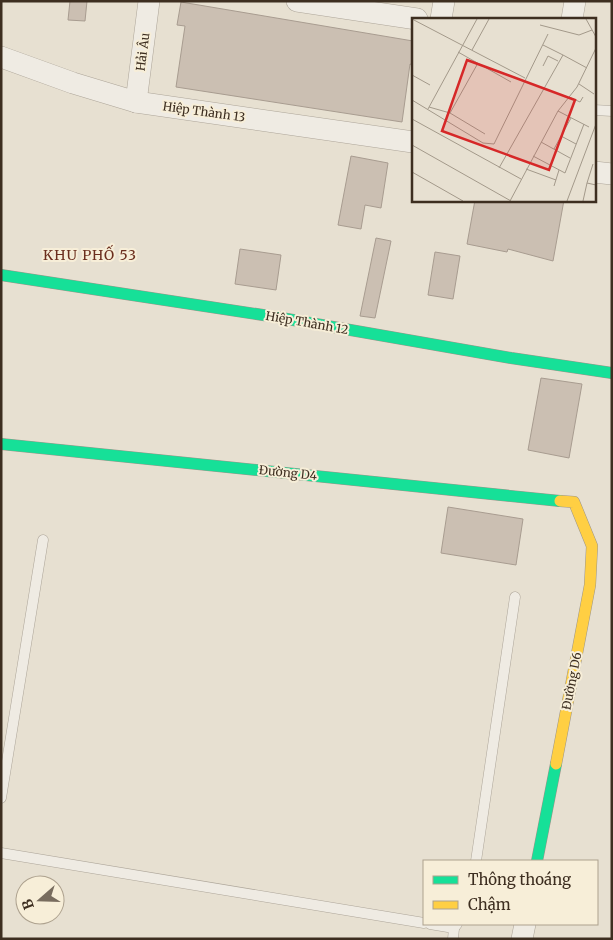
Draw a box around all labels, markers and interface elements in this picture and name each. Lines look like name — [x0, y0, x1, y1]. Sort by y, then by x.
inset map — [412, 18, 596, 201]
street label: Hải Âu — [133, 31, 152, 72]
street label: Hiệp Thành 13 — [162, 98, 246, 125]
district label: KHU PHỐ 53 — [43, 244, 137, 264]
street label: Hiệp Thành 12 — [265, 308, 350, 337]
street label: Đường D4 — [258, 462, 318, 483]
street label: Đường D6 — [559, 651, 584, 711]
legend — [423, 860, 598, 925]
text: Thông thoáng — [468, 870, 571, 889]
north arrow — [15, 875, 65, 925]
text: Chậm — [468, 895, 511, 914]
text: B — [18, 897, 38, 912]

